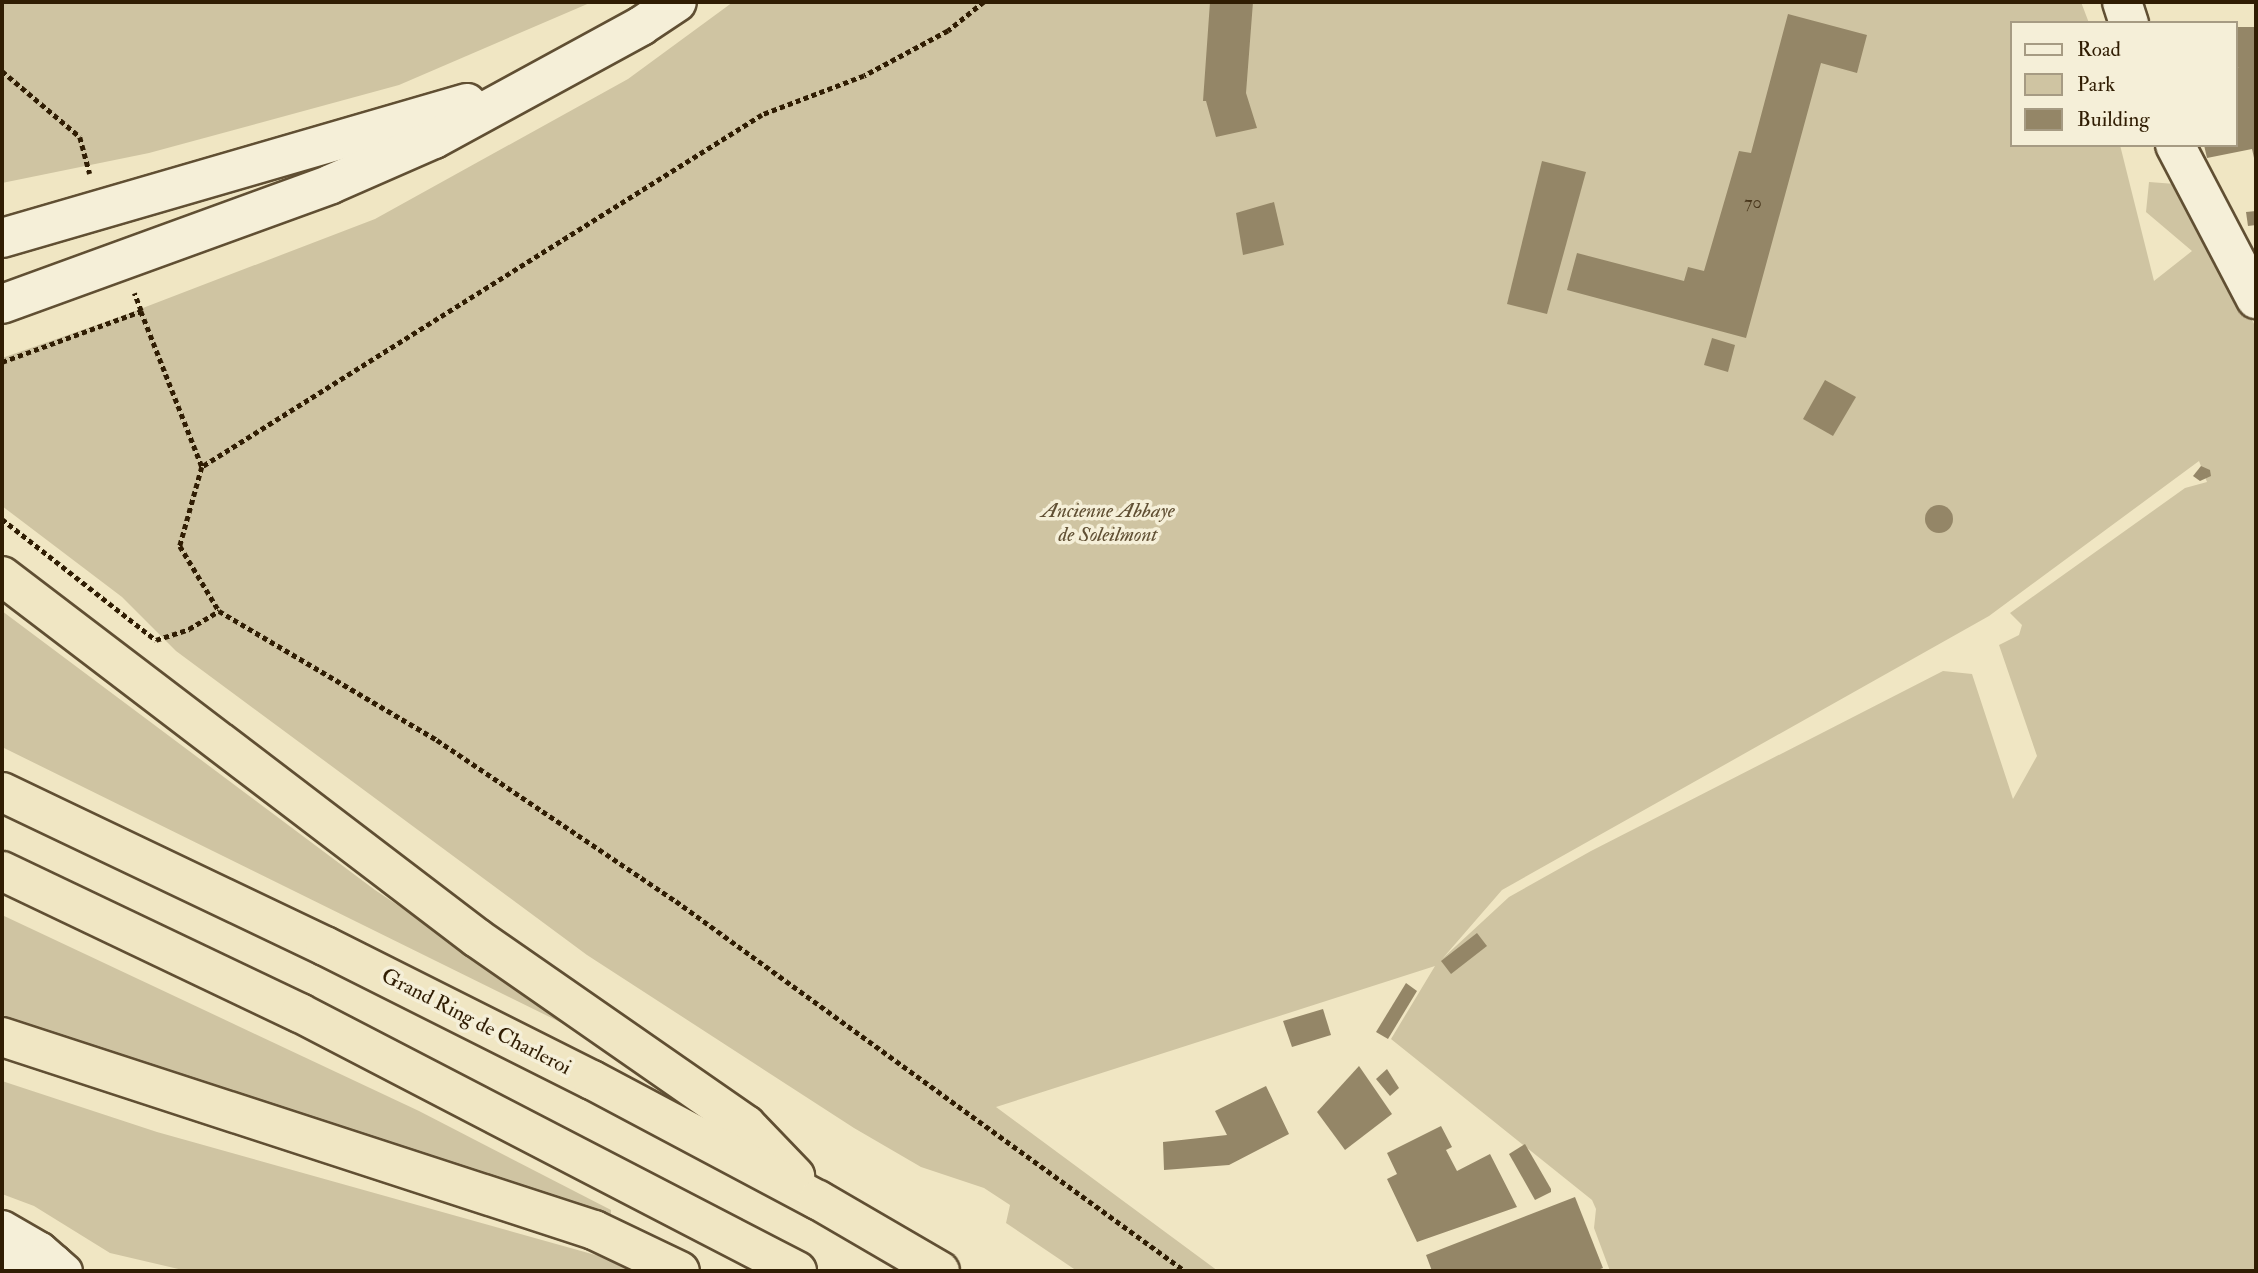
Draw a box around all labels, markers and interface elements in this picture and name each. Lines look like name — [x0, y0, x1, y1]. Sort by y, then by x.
legend — [2010, 21, 2237, 147]
text: Road — [2077, 36, 2121, 63]
text: Park — [2077, 71, 2115, 98]
text: Building — [2077, 106, 2150, 133]
house number: 70 — [1744, 192, 1762, 214]
park label: Ancienne Abbaye de Soleilmont — [1041, 498, 1175, 548]
street label: Grand Ring de Charleroi — [377, 963, 575, 1081]

